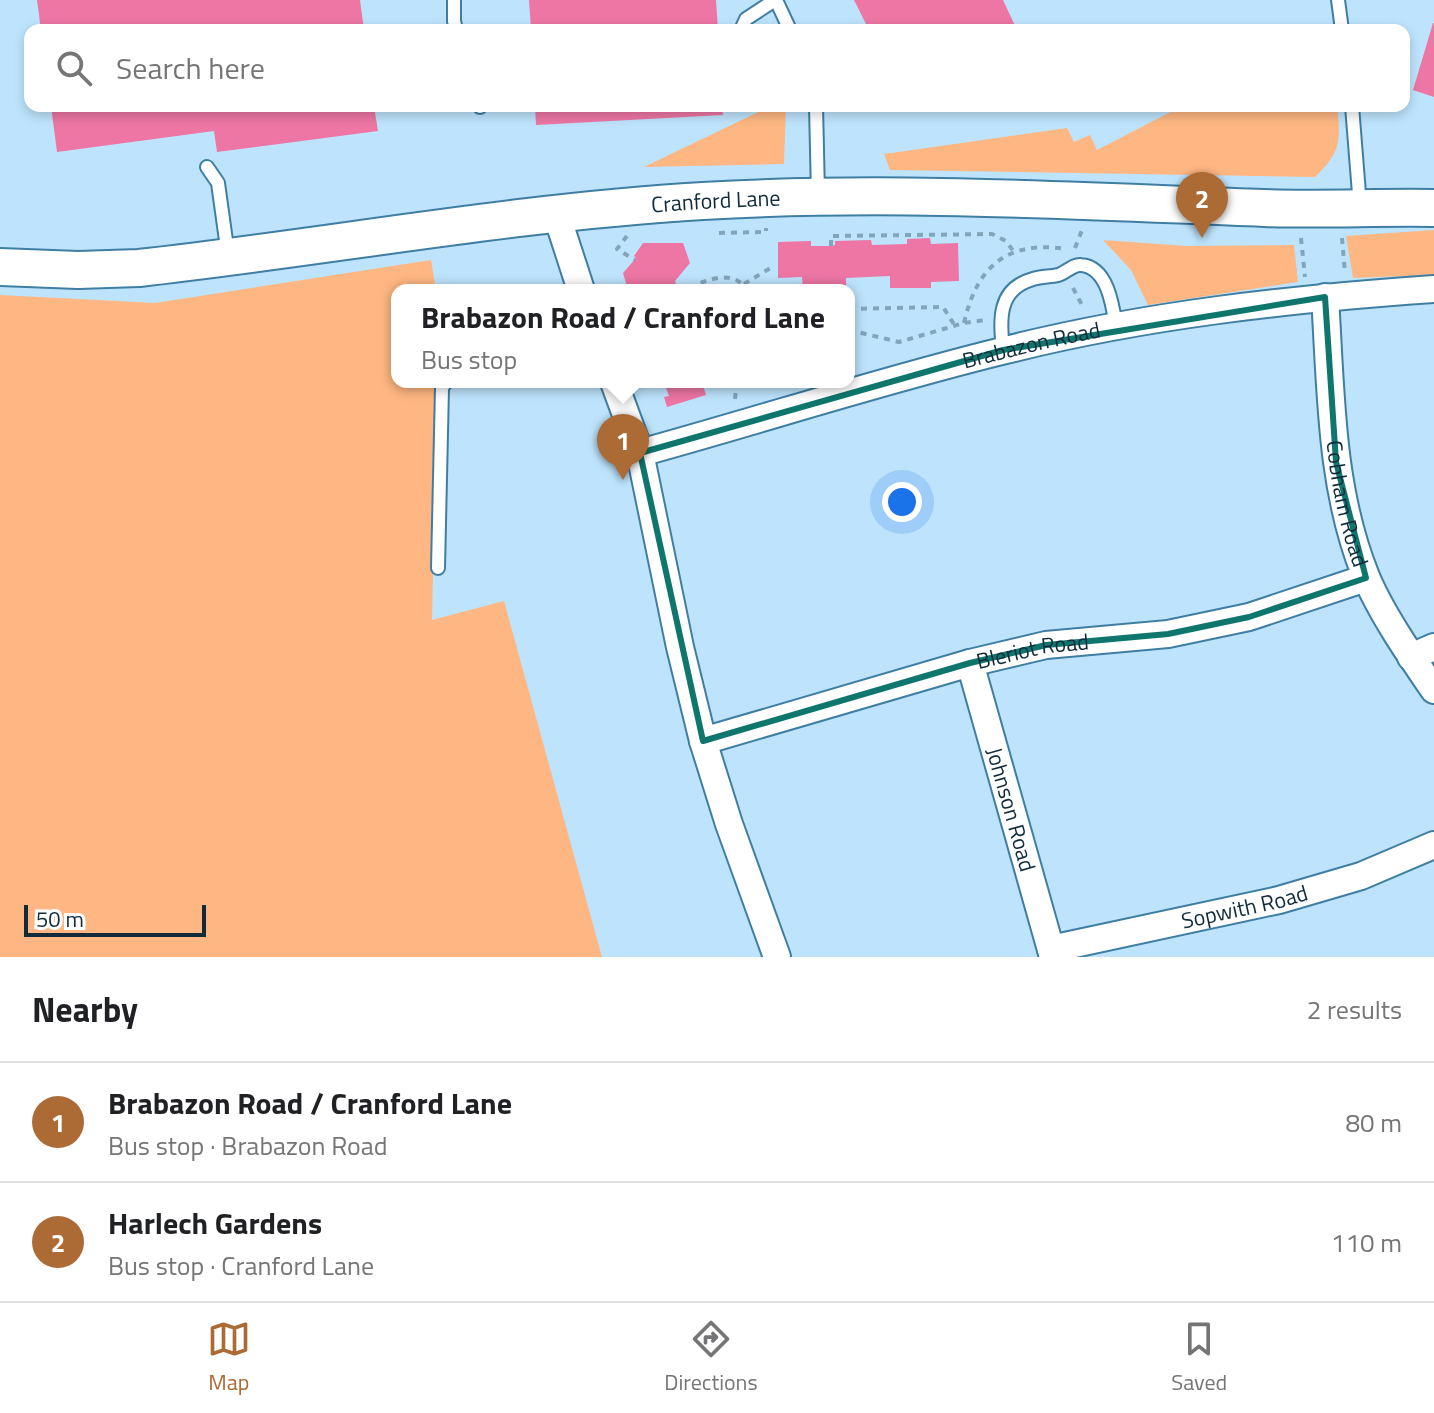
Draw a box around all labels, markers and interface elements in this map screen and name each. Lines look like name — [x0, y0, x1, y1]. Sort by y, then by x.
search box — [24, 24, 1410, 112]
text: Search here — [116, 45, 265, 91]
icon: search — [52, 46, 96, 90]
pin: 2 — [1176, 172, 1228, 238]
street label: Cranford Lane — [650, 181, 781, 222]
popup — [391, 284, 855, 388]
text: Brabazon Road / Cranford Lane — [421, 294, 825, 340]
street label: Brabazon Road — [959, 313, 1103, 377]
text: Bus stop — [421, 340, 517, 379]
pin: 1 — [597, 414, 649, 480]
street label: Cobham Road — [1317, 438, 1378, 571]
your location — [882, 482, 922, 522]
street label: Bleriot Road — [973, 624, 1090, 678]
street label: Johnson Road — [978, 743, 1045, 875]
street label: Sopwith Road — [1178, 875, 1312, 938]
scale bar — [24, 901, 206, 937]
text: 50 m — [36, 902, 84, 936]
text: Nearby — [32, 983, 138, 1035]
text: 2 results — [1307, 990, 1402, 1029]
text: Brabazon Road / Cranford Lane — [108, 1080, 512, 1126]
text: 1 — [51, 1103, 65, 1142]
text: 80 m — [1345, 1103, 1402, 1142]
text: Bus stop · Brabazon Road — [108, 1126, 388, 1165]
text: Harlech Gardens — [108, 1200, 322, 1246]
text: 2 — [51, 1223, 65, 1262]
text: 110 m — [1331, 1223, 1402, 1262]
text: Bus stop · Cranford Lane — [108, 1246, 374, 1285]
tab: Map — [207, 1317, 251, 1399]
tab: Directions — [664, 1317, 758, 1399]
tab: Saved — [1171, 1317, 1227, 1399]

